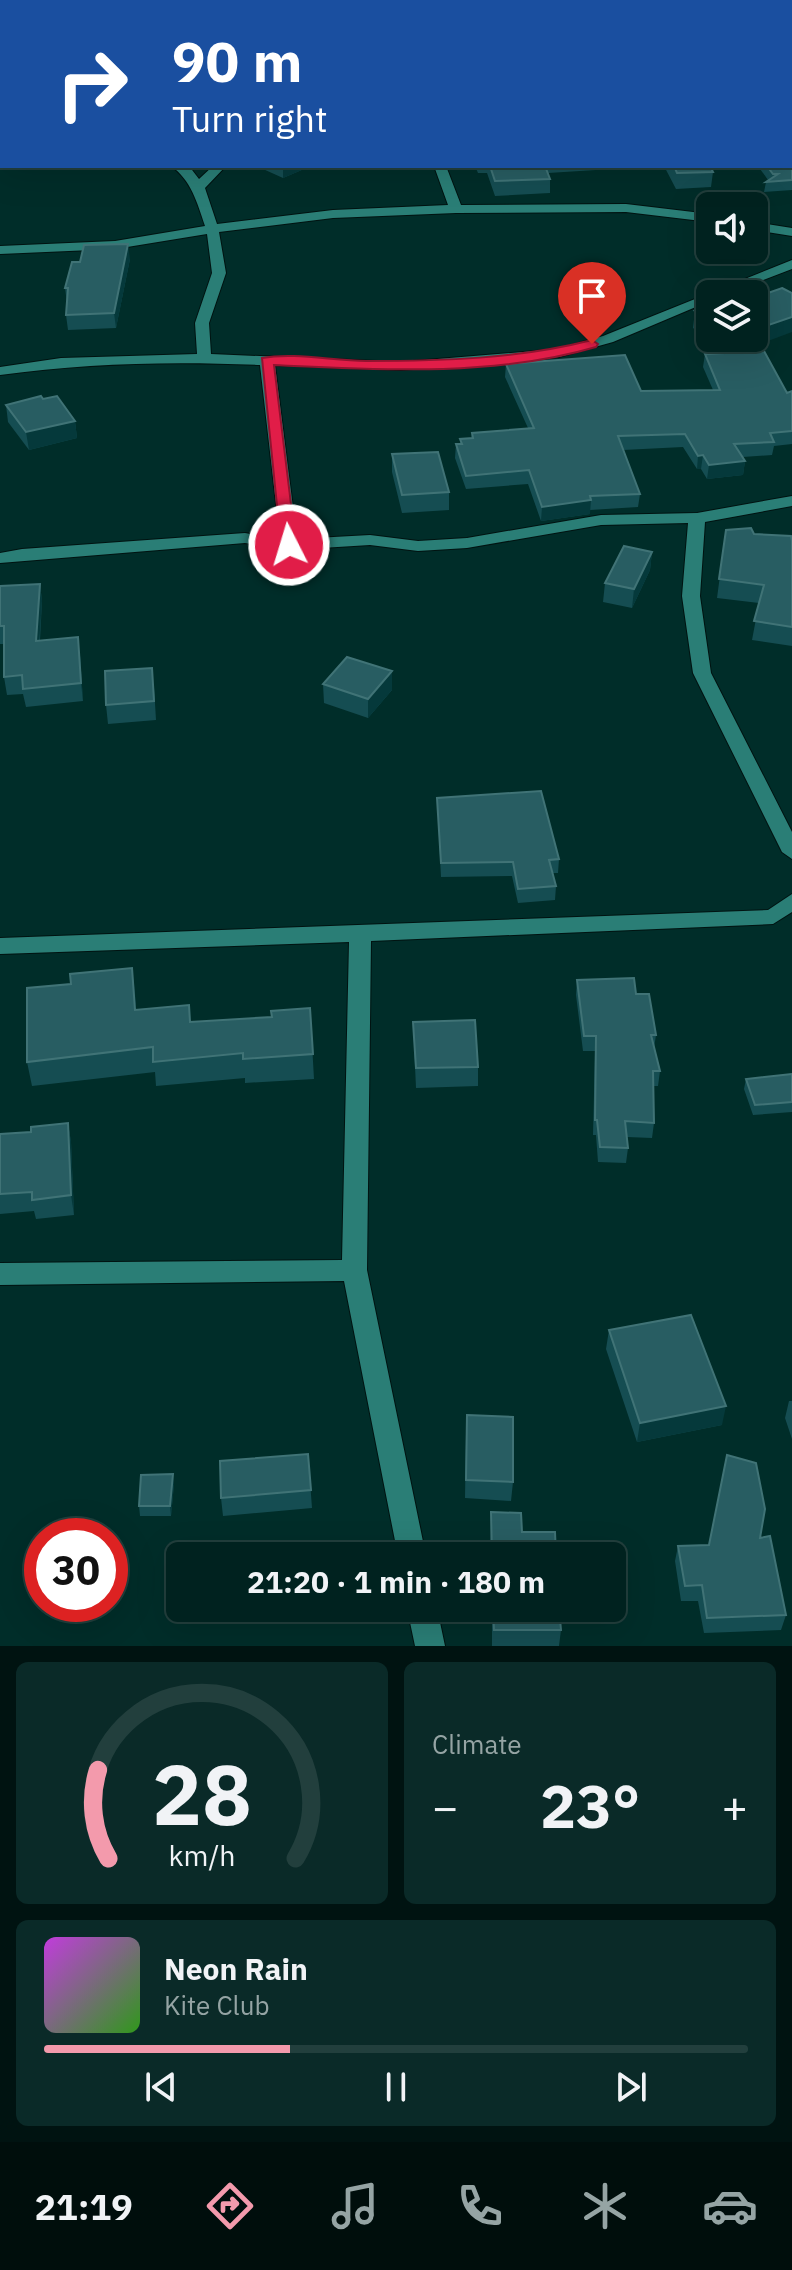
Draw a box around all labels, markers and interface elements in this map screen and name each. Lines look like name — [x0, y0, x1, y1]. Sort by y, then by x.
text: 90 m — [172, 25, 302, 97]
icon: right — [40, 32, 144, 136]
text: Turn right — [172, 95, 328, 142]
map controls — [696, 192, 768, 352]
button: sound — [696, 192, 768, 264]
pin — [558, 262, 626, 344]
icon: arrive — [570, 274, 614, 318]
button: layers — [696, 280, 768, 352]
position arrow — [247, 503, 331, 587]
speed limit sign: 30 — [24, 1518, 128, 1622]
text: 21:20 · 1 min · 180 m — [247, 1562, 545, 1601]
text: Climate — [432, 1727, 522, 1761]
text: 28 — [152, 1740, 252, 1848]
text: 23° — [540, 1766, 640, 1845]
text: − — [432, 1778, 458, 1835]
text: + — [722, 1778, 748, 1835]
text: km/h — [168, 1837, 236, 1874]
text: Neon Rain — [164, 1949, 308, 1988]
text: Kite Club — [164, 1988, 269, 2022]
icon: previous — [139, 2065, 183, 2109]
icon: pause — [374, 2065, 418, 2109]
icon: next — [609, 2065, 653, 2109]
icon: directions — [202, 2178, 258, 2234]
icon: music — [327, 2178, 383, 2234]
icon: phone — [452, 2178, 508, 2234]
icon: climate — [577, 2178, 633, 2234]
icon: car — [702, 2178, 758, 2234]
text: 21:19 — [34, 2183, 133, 2230]

